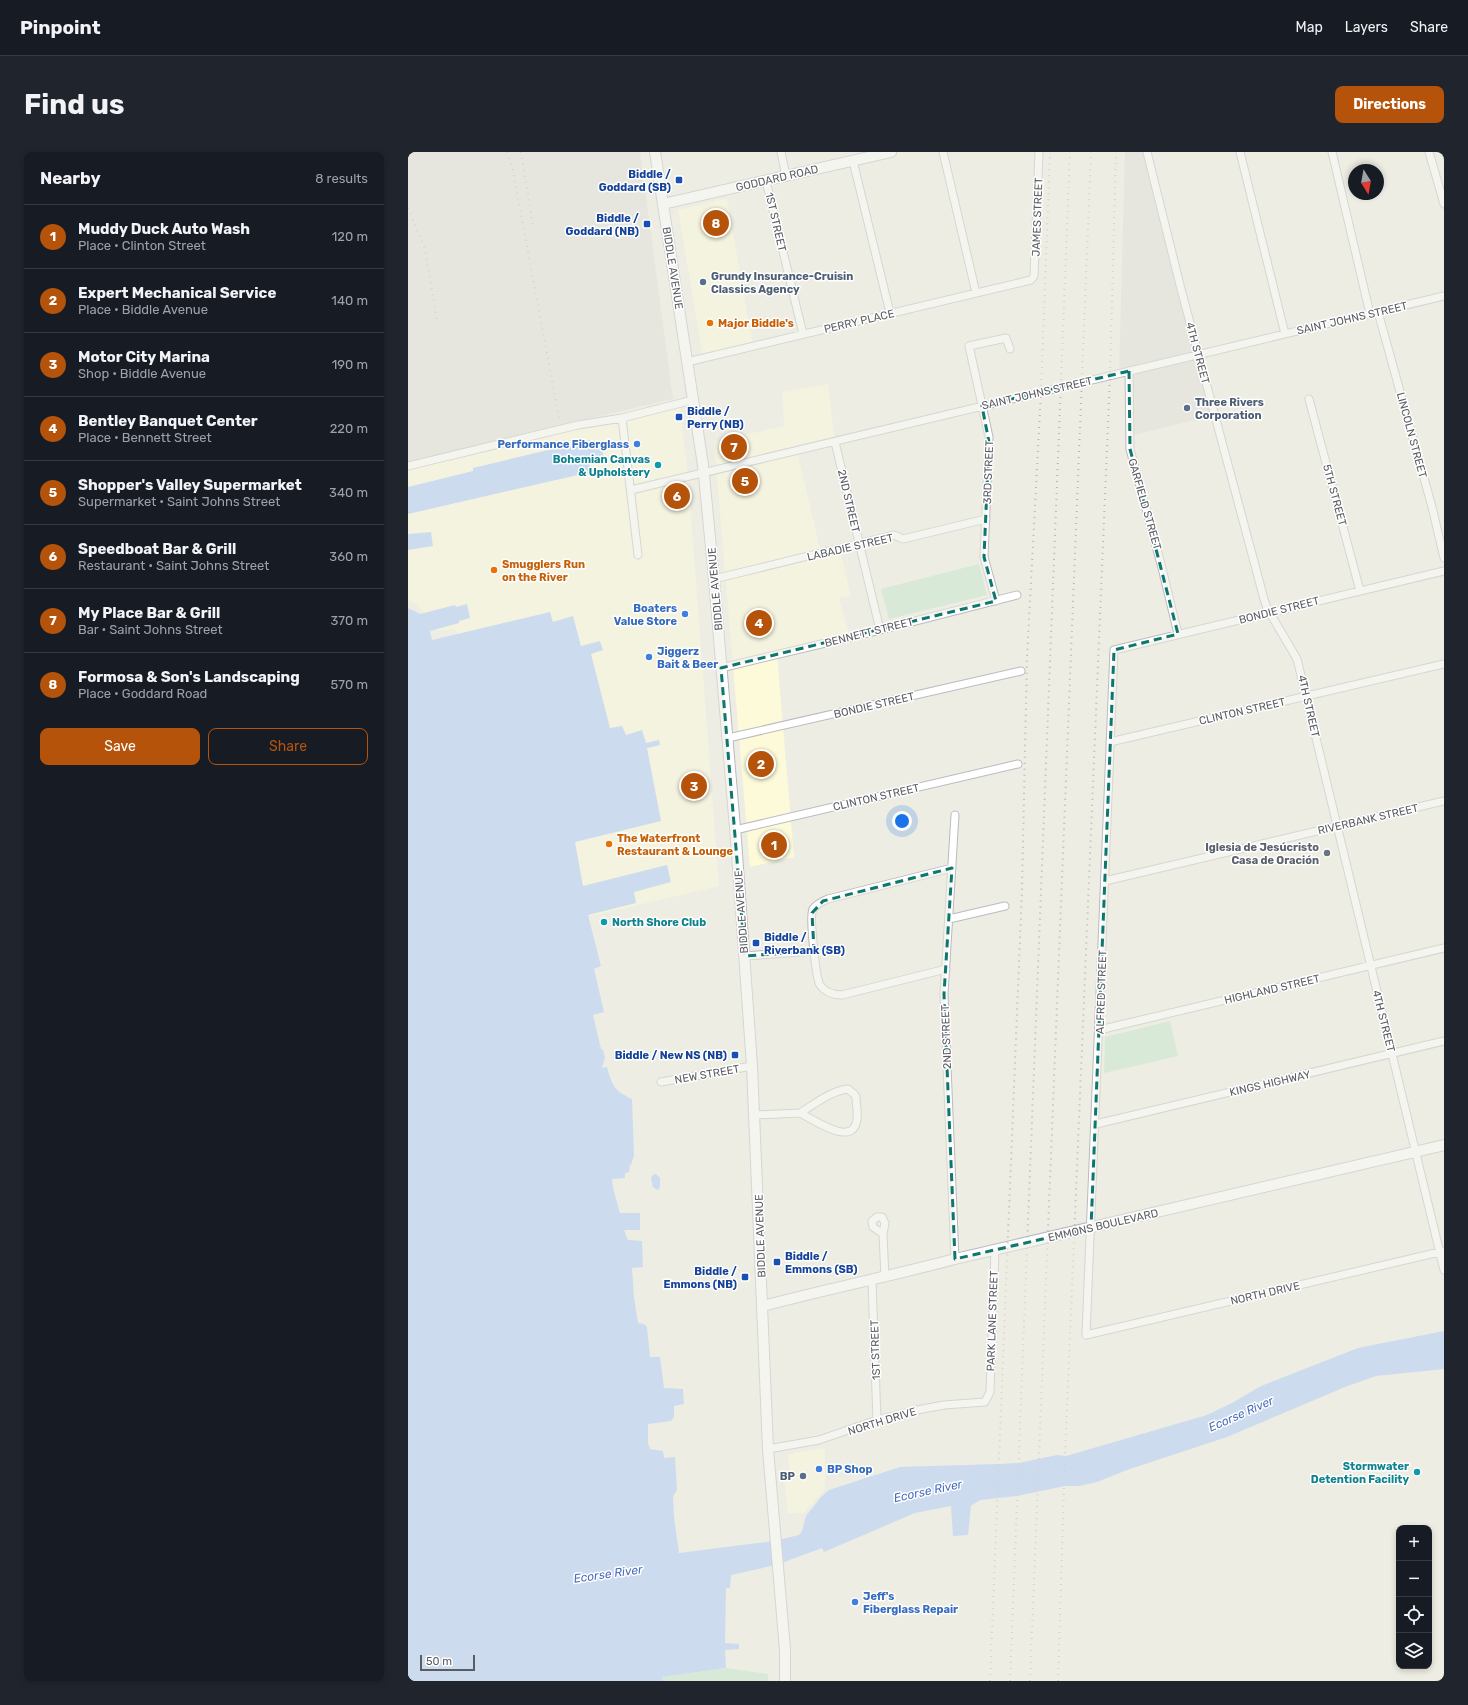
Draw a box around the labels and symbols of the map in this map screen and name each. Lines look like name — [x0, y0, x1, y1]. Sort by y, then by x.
street label: GODDARD ROAD — [735, 163, 820, 194]
north arrow — [1348, 164, 1384, 200]
place label: Biddle / Goddard (SB) — [599, 168, 671, 194]
marker: Biddle / Goddard (SB) — [674, 175, 684, 185]
street label: JAMES STREET — [1030, 177, 1045, 257]
street label: 1ST STREET — [762, 191, 789, 254]
pin: 8 — [703, 208, 729, 238]
place label: Biddle / Goddard (NB) — [566, 212, 639, 238]
marker: Biddle / Goddard (NB) — [642, 219, 652, 229]
street label: BIDDLE AVENUE — [660, 226, 686, 311]
place label: Grundy Insurance-Cruisin Classics Agency — [711, 270, 853, 296]
marker: Grundy Insurance-Cruisin Classics Agency — [698, 277, 708, 287]
street label: SAINT JOHNS STREET — [1296, 299, 1409, 338]
street label: PERRY PLACE — [823, 307, 896, 336]
place label: Major Biddle's — [718, 317, 794, 330]
marker: Major Biddle's — [705, 318, 715, 328]
street label: 4TH STREET — [1183, 321, 1212, 386]
street label: SAINT JOHNS STREET — [981, 374, 1094, 413]
street label: LINCOLN STREET — [1394, 391, 1429, 480]
place label: Three Rivers Corporation — [1195, 396, 1264, 422]
marker: Three Rivers Corporation — [1182, 403, 1192, 413]
place label: Biddle / Perry (NB) — [687, 405, 744, 431]
marker: Biddle / Perry (NB) — [674, 412, 684, 422]
pin: 7 — [721, 432, 747, 462]
place label: Performance Fiberglass — [497, 438, 629, 451]
marker: Performance Fiberglass — [632, 439, 642, 449]
street label: 3RD STREET — [981, 439, 996, 504]
place label: Bohemian Canvas & Upholstery — [553, 453, 650, 479]
street label: GARFIELD STREET — [1125, 457, 1164, 552]
marker: Bohemian Canvas & Upholstery — [653, 460, 663, 470]
street label: 5TH STREET — [1320, 463, 1349, 528]
pin: 5 — [732, 466, 758, 496]
street label: 2ND STREET — [835, 468, 862, 535]
pin: 6 — [664, 481, 690, 511]
street label: LABADIE STREET — [806, 531, 895, 564]
street label: BIDDLE AVENUE — [705, 546, 726, 631]
place label: Smugglers Run on the River — [502, 558, 585, 584]
marker: Smugglers Run on the River — [489, 565, 499, 575]
street label: BONDIE STREET — [1238, 594, 1321, 627]
place label: Boaters Value Store — [614, 602, 677, 628]
pin: 4 — [746, 608, 772, 638]
marker: Boaters Value Store — [680, 609, 690, 619]
street label: BENNETT STREET — [823, 615, 916, 650]
place label: Jiggerz Bait & Beer — [657, 645, 718, 671]
marker: Jiggerz Bait & Beer — [644, 652, 654, 662]
street label: 4TH STREET — [1295, 674, 1322, 739]
street label: BONDIE STREET — [832, 690, 916, 721]
street label: CLINTON STREET — [1198, 695, 1287, 728]
pin: 2 — [748, 749, 774, 779]
pin: 3 — [681, 771, 707, 801]
street label: CLINTON STREET — [832, 781, 921, 814]
street label: RIVERBANK STREET — [1317, 801, 1420, 837]
your location — [892, 811, 912, 831]
pin: 1 — [761, 830, 787, 860]
place label: The Waterfront Restaurant & Lounge — [617, 832, 734, 858]
marker: The Waterfront Restaurant & Lounge — [604, 839, 614, 849]
place label: Iglesia de Jesúcristo Casa de Oración — [1205, 841, 1319, 867]
marker: Iglesia de Jesúcristo Casa de Oración — [1322, 848, 1332, 858]
street label: BIDDLE AVENUE — [732, 870, 751, 954]
place label: North Shore Club — [612, 916, 706, 929]
marker: North Shore Club — [599, 917, 609, 927]
place label: Biddle / Riverbank (SB) — [764, 931, 845, 957]
marker: Biddle / Riverbank (SB) — [751, 938, 761, 948]
street label: ALFRED STREET — [1094, 949, 1109, 1034]
street label: HIGHLAND STREET — [1223, 972, 1322, 1007]
street label: 4TH STREET — [1370, 989, 1398, 1054]
street label: 2ND STREET — [939, 1004, 954, 1069]
place label: Biddle / New NS (NB) — [615, 1049, 727, 1062]
marker: Biddle / New NS (NB) — [730, 1050, 740, 1060]
street label: NEW STREET — [674, 1062, 741, 1087]
street label: KINGS HIGHWAY — [1228, 1068, 1312, 1099]
street label: BIDDLE AVENUE — [753, 1194, 768, 1278]
street label: EMMONS BOULEVARD — [1047, 1206, 1160, 1245]
place label: Biddle / Emmons (SB) — [785, 1250, 857, 1276]
marker: Biddle / Emmons (SB) — [772, 1257, 782, 1267]
place label: Biddle / Emmons (NB) — [663, 1265, 737, 1291]
street label: PARK LANE STREET — [984, 1270, 1001, 1372]
marker: Biddle / Emmons (NB) — [740, 1272, 750, 1282]
street label: NORTH DRIVE — [1229, 1279, 1301, 1308]
street label: 1ST STREET — [868, 1319, 883, 1380]
water label: Ecorse River — [1206, 1393, 1276, 1435]
street label: NORTH DRIVE — [846, 1405, 918, 1438]
place label: Stormwater Detention Facility — [1311, 1460, 1409, 1486]
place label: BP Shop — [827, 1463, 872, 1476]
marker: BP Shop — [814, 1464, 824, 1474]
marker: Stormwater Detention Facility — [1412, 1467, 1422, 1477]
place label: BP — [780, 1470, 796, 1483]
marker: BP — [798, 1471, 808, 1481]
water label: Ecorse River — [893, 1477, 964, 1505]
water label: Ecorse River — [573, 1562, 644, 1586]
place label: Jeff's Fiberglass Repair — [863, 1590, 958, 1616]
marker: Jeff's Fiberglass Repair — [850, 1597, 860, 1607]
scale bar — [420, 1653, 475, 1672]

